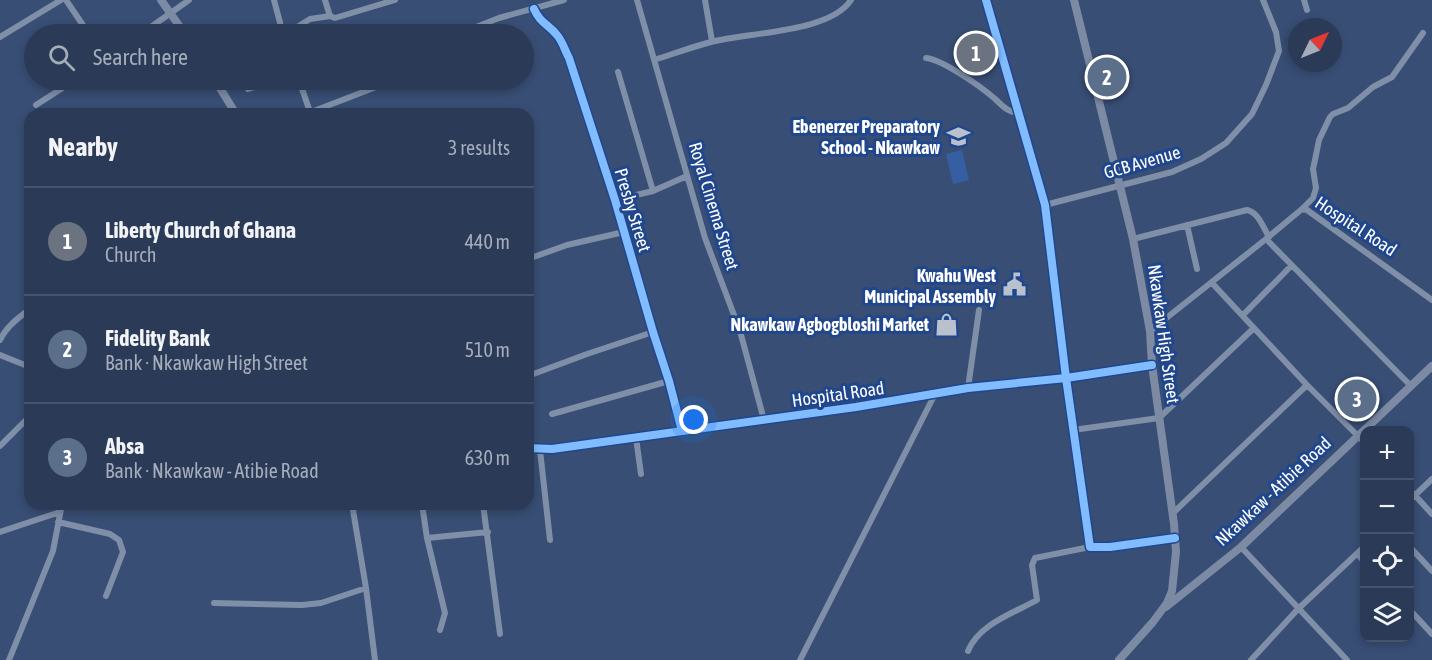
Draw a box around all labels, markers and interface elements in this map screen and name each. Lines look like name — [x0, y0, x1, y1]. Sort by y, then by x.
north arrow — [1288, 18, 1342, 72]
search box — [24, 24, 534, 90]
pin: 1 — [956, 31, 996, 76]
icon: search — [45, 41, 78, 74]
text: Search here — [93, 44, 188, 70]
pin: 2 — [1088, 54, 1126, 100]
place label: Ebenerzer Preparatory School - Nkawkaw — [792, 116, 941, 158]
school or university icon: Ebenerzer Preparatory School - Nkawkaw — [945, 123, 971, 149]
text: Nearby — [48, 132, 118, 162]
text: 3 results — [448, 136, 510, 159]
street label: Royal Cinema Street — [685, 140, 743, 272]
street label: GCB Avenue — [1101, 141, 1183, 183]
street label: Presby Street — [610, 166, 656, 254]
street label: Hospital Road — [1311, 192, 1401, 260]
text: Liberty Church of Ghana — [105, 217, 296, 243]
text: 1 — [63, 230, 72, 253]
text: 440 m — [465, 230, 510, 253]
text: Church — [105, 243, 156, 266]
street label: Nkawkaw High Street — [1144, 263, 1184, 405]
place label: Kwahu West Municipal Assembly — [864, 265, 997, 307]
public building icon: Kwahu West Municipal Assembly — [1001, 272, 1027, 298]
shop icon: Nkawkaw Agbogbloshi Market — [934, 311, 960, 337]
place label: Nkawkaw Agbogbloshi Market — [731, 314, 930, 335]
text: Fidelity Bank — [105, 325, 210, 351]
text: 2 — [63, 338, 72, 361]
text: 510 m — [465, 338, 510, 361]
text: Bank · Nkawkaw High Street — [105, 351, 308, 374]
pin: 3 — [1338, 376, 1376, 422]
street label: Hospital Road — [790, 377, 886, 411]
your location — [679, 405, 708, 434]
map controls — [1360, 426, 1414, 642]
button: + — [1360, 426, 1414, 480]
street label: Nkawkaw - Atibie Road — [1211, 432, 1335, 550]
text: Absa — [105, 433, 144, 459]
text: 3 — [63, 446, 72, 469]
text: 630 m — [465, 446, 510, 469]
text: Bank · Nkawkaw - Atibie Road — [105, 459, 319, 482]
button: − — [1360, 480, 1414, 534]
button: locate — [1360, 534, 1414, 588]
button: layers — [1360, 588, 1414, 642]

